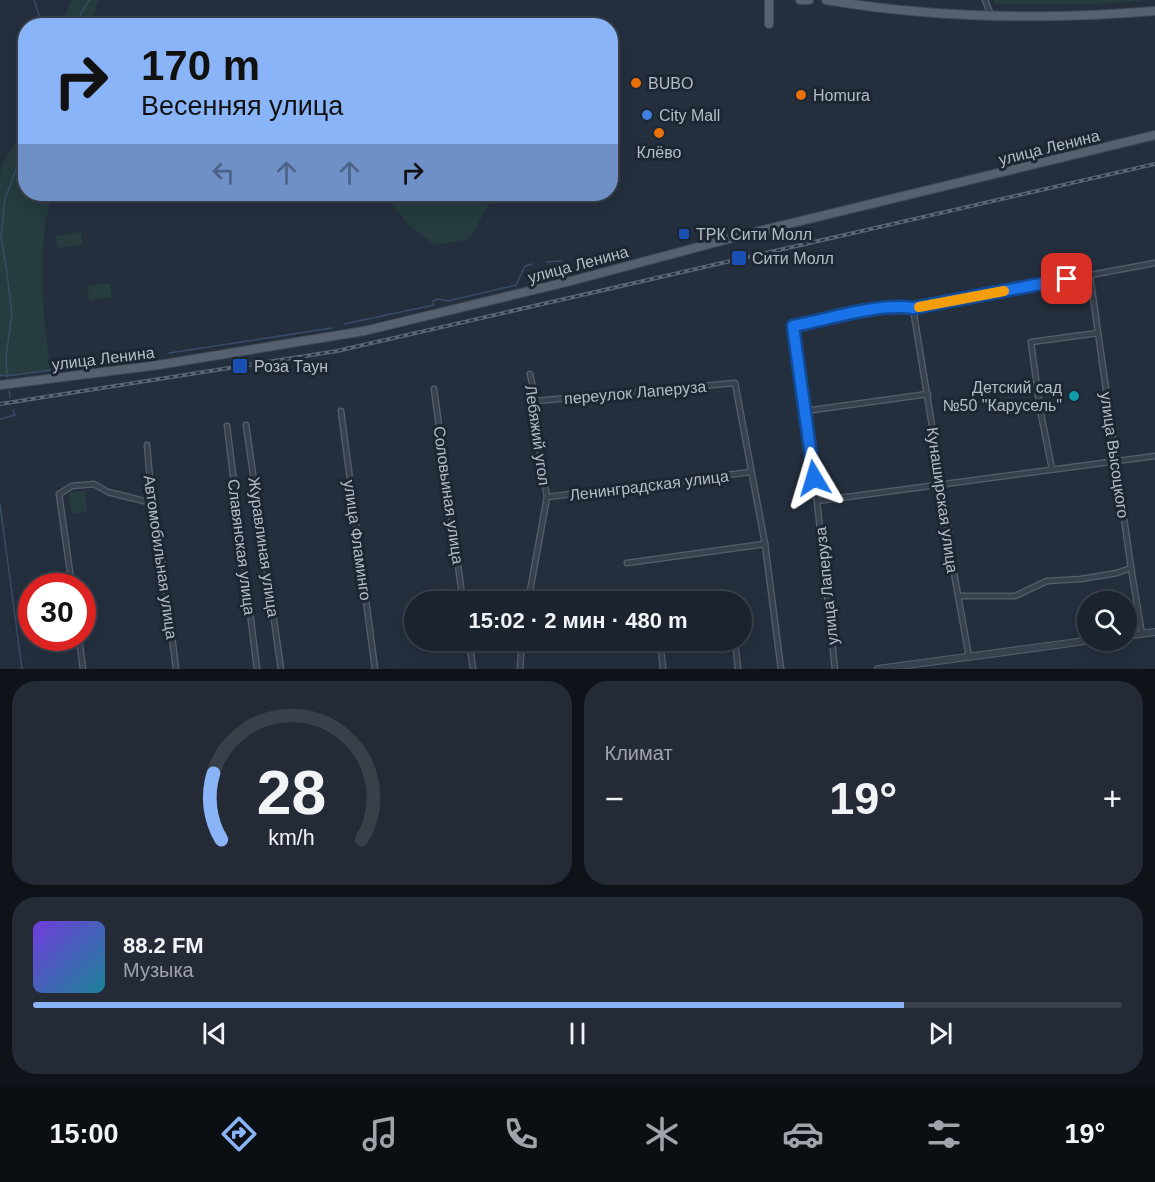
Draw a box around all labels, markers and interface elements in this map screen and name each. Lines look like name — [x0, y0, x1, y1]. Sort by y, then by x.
icon: right — [42, 42, 120, 120]
text: 170 m — [141, 42, 260, 89]
place label: BUBO — [648, 75, 693, 92]
marker: BUBO — [629, 76, 643, 90]
place label: Homura — [813, 87, 870, 104]
marker: Homura — [794, 88, 808, 102]
text: Весенняя улица — [141, 91, 343, 121]
place label: City Mall — [659, 107, 720, 124]
marker: City Mall — [640, 108, 654, 122]
marker: Клёво — [652, 126, 666, 140]
street label: улица Ленина — [997, 127, 1101, 168]
place label: Клёво — [637, 144, 681, 161]
icon: left — [207, 156, 240, 189]
icon: ahead — [270, 156, 303, 189]
icon: ahead — [333, 156, 366, 189]
icon: right — [396, 156, 429, 189]
place label: ТРК Сити Молл — [696, 226, 812, 243]
marker: ТРК Сити Молл — [677, 227, 691, 241]
street label: улица Ленина — [526, 243, 630, 286]
marker: Сити Молл — [730, 249, 748, 267]
place label: Сити Молл — [752, 250, 834, 267]
pin — [1041, 253, 1092, 304]
icon: arrive — [1050, 262, 1083, 295]
street label: улица Ленина — [51, 344, 155, 373]
marker: Роза Таун — [231, 357, 249, 375]
place label: Роза Таун — [254, 358, 328, 375]
street label: переулок Лаперуза — [563, 378, 707, 407]
place label: Детский сад №50 "Карусель" — [942, 379, 1063, 414]
street label: Лебяжий угол — [522, 384, 553, 486]
marker: Детский сад №50 "Карусель" — [1067, 389, 1081, 403]
street label: улица Высоцкого — [1097, 391, 1132, 519]
street label: Соловьиная улица — [430, 425, 467, 565]
street label: Кунаширская улица — [924, 426, 961, 574]
position arrow — [782, 446, 846, 510]
street label: Ленинградская улица — [568, 467, 730, 504]
street label: Автомобильная улица — [141, 474, 180, 640]
street label: Журавлиная улица — [245, 476, 282, 618]
street label: Славянская улица — [225, 478, 258, 616]
street label: улица Фламинго — [341, 479, 374, 601]
street label: улица Лаперуза — [812, 526, 841, 646]
speed limit sign: 30 — [18, 573, 96, 651]
map controls — [1077, 591, 1137, 651]
button: search — [1077, 591, 1137, 651]
text: 15:02 · 2 мин · 480 m — [468, 608, 688, 633]
text: Климат — [605, 742, 673, 764]
text: 28 — [257, 758, 326, 827]
text: 19° — [829, 773, 897, 824]
text: − — [605, 780, 624, 817]
text: + — [1103, 780, 1122, 817]
text: km/h — [269, 826, 315, 850]
text: 88.2 FM — [123, 933, 204, 958]
text: Музыка — [123, 959, 194, 981]
icon: previous — [198, 1017, 231, 1050]
icon: pause — [561, 1017, 594, 1050]
icon: next — [924, 1017, 957, 1050]
icon: directions — [218, 1113, 260, 1155]
icon: music — [359, 1113, 401, 1155]
icon: phone — [500, 1113, 542, 1155]
icon: climate — [641, 1113, 683, 1155]
icon: car — [782, 1113, 824, 1155]
icon: filters — [923, 1113, 965, 1155]
text: 15:00 — [50, 1119, 119, 1149]
text: 19° — [1065, 1119, 1105, 1149]

